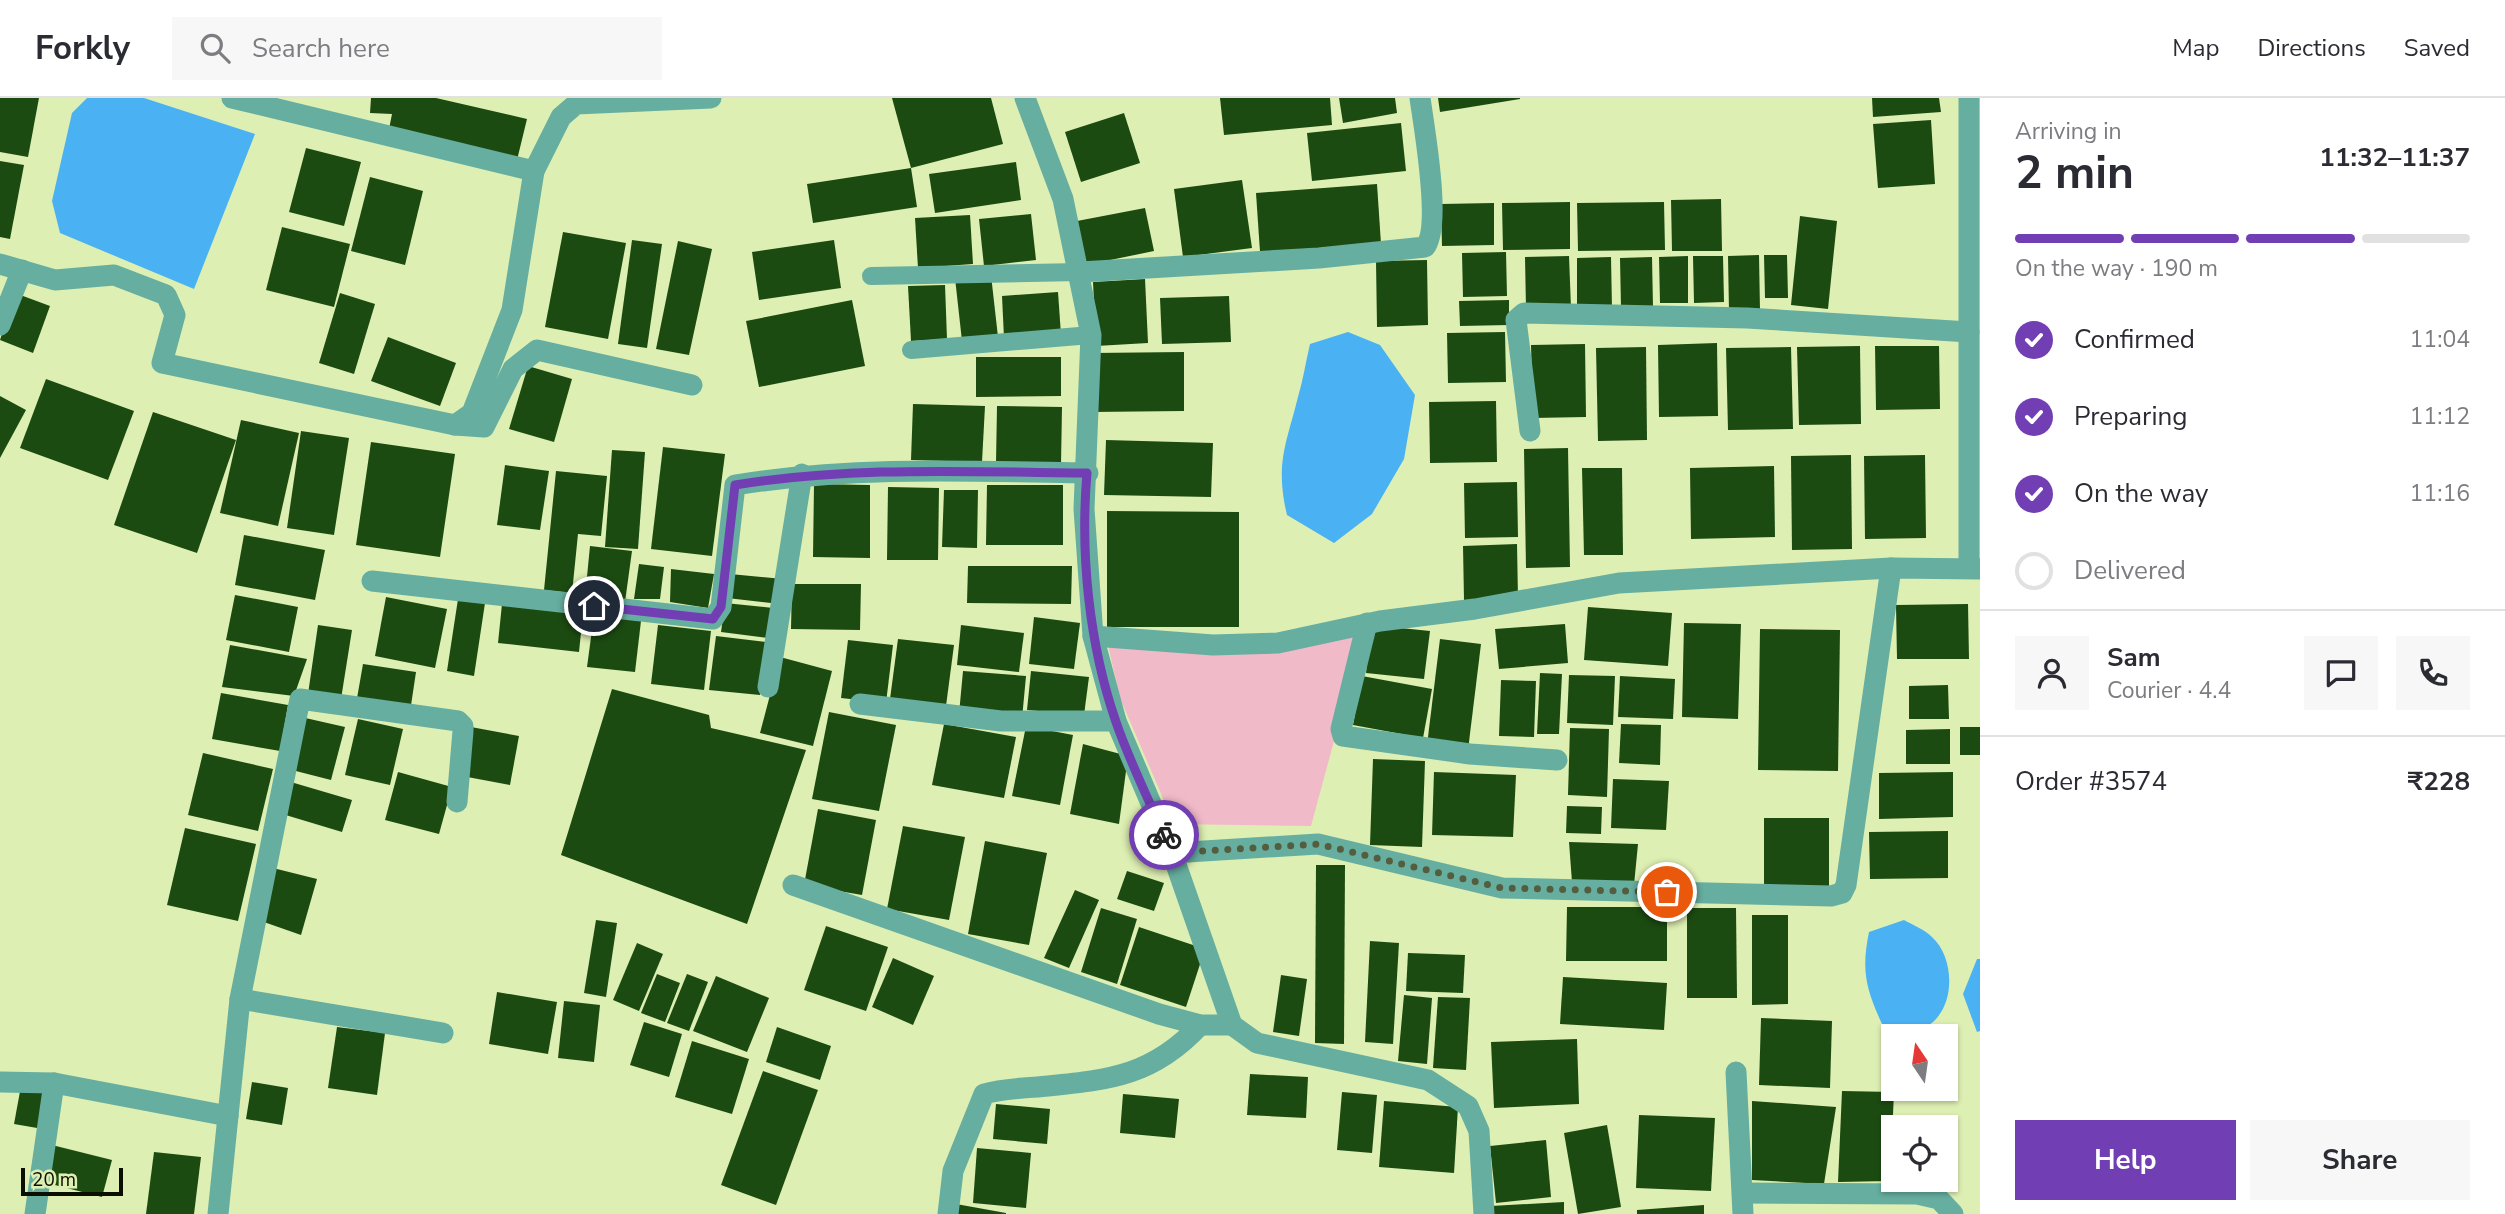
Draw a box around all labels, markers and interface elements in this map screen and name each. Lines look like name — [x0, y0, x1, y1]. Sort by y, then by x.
search box — [172, 17, 662, 80]
text: Forkly — [35, 26, 130, 71]
icon: search — [196, 29, 234, 67]
text: Search here — [252, 31, 390, 66]
text: Map — [2172, 32, 2219, 64]
text: Directions — [2257, 32, 2366, 64]
text: Saved — [2404, 32, 2470, 64]
text: Arriving in — [2015, 116, 2122, 147]
text: 11:32–11:37 — [2319, 140, 2470, 175]
text: 2 min — [2015, 141, 2134, 204]
text: On the way · 190 m — [2015, 253, 2218, 284]
icon: check — [2015, 321, 2053, 359]
text: Confirmed — [2074, 322, 2195, 357]
text: 11:04 — [2410, 324, 2470, 355]
icon: check — [2015, 398, 2053, 436]
text: Preparing — [2074, 399, 2187, 434]
text: 11:12 — [2410, 401, 2470, 432]
icon: check — [2015, 475, 2053, 513]
text: On the way — [2074, 476, 2208, 511]
text: 11:16 — [2410, 478, 2470, 509]
text: Delivered — [2074, 553, 2186, 588]
pin — [564, 576, 624, 636]
icon: home — [575, 587, 613, 625]
button: person — [2015, 636, 2089, 710]
button: chat — [2304, 636, 2378, 710]
button: phone — [2396, 636, 2470, 710]
text: Sam — [2107, 640, 2160, 675]
text: Courier · 4.4 — [2107, 675, 2231, 706]
text: Order #3574 — [2015, 764, 2167, 799]
text: ₹228 — [2408, 764, 2470, 799]
courier — [1129, 800, 1199, 870]
icon: bike — [1145, 816, 1183, 854]
pin — [1637, 862, 1697, 922]
icon: bag — [1648, 873, 1686, 911]
north arrow — [1881, 1024, 1958, 1101]
map controls — [1881, 1024, 1958, 1192]
button: locate — [1881, 1115, 1958, 1192]
button: Help — [2015, 1120, 2236, 1200]
button: Share — [2250, 1120, 2470, 1200]
scale bar — [21, 1165, 122, 1197]
text: 20 m — [32, 1167, 76, 1193]

